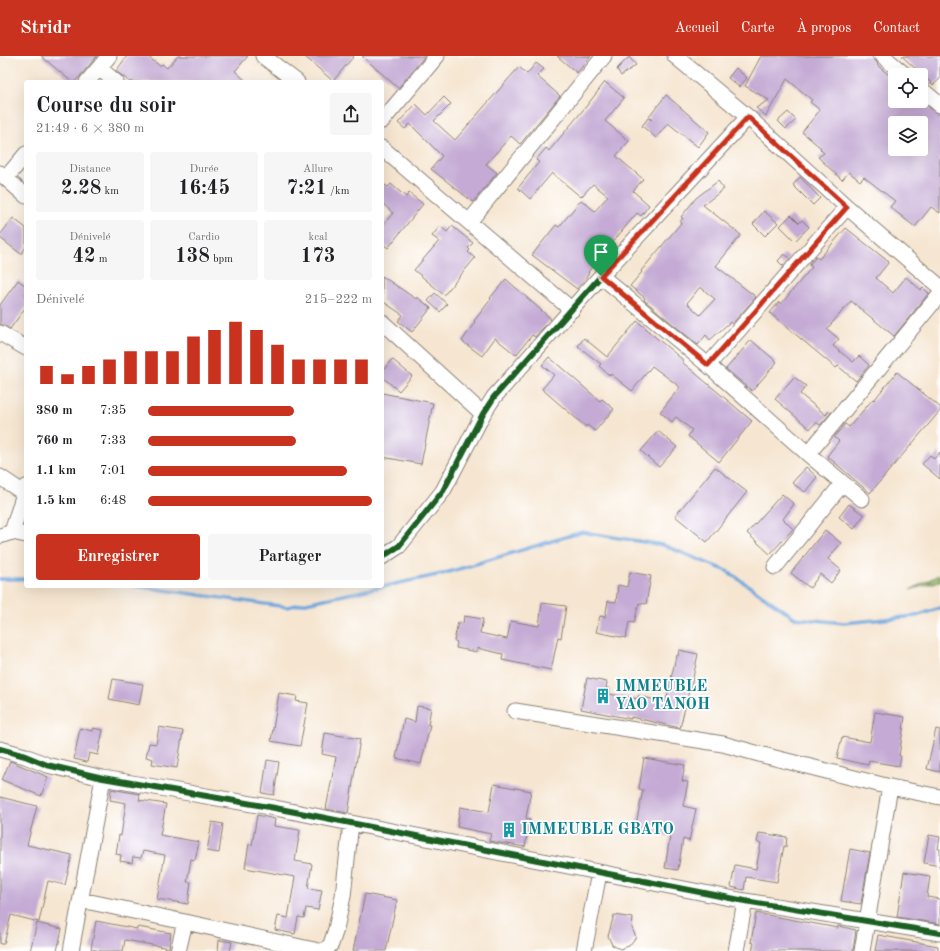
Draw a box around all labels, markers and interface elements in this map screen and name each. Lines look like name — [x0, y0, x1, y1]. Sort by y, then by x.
text: Stridr — [20, 19, 71, 38]
text: Accueil — [675, 21, 719, 35]
text: Carte — [741, 21, 774, 35]
text: À propos — [796, 21, 851, 35]
text: Contact — [873, 21, 920, 35]
map controls — [888, 68, 928, 156]
button: locate — [888, 68, 928, 108]
button: share — [330, 93, 372, 135]
text: Course du soir — [36, 95, 176, 117]
button: layers — [888, 116, 928, 156]
text: 21:49 · 6 × 380 m — [36, 122, 144, 135]
text: Distance — [69, 164, 111, 175]
text: Durée — [189, 164, 219, 175]
text: Allure — [303, 164, 333, 175]
text: 2.28 — [61, 179, 101, 199]
text: 16:45 — [178, 179, 230, 199]
text: 7:21 — [287, 179, 327, 199]
text: km — [101, 186, 119, 197]
text: /km — [327, 186, 349, 197]
text: Dénivelé — [70, 232, 110, 243]
text: Cardio — [188, 232, 220, 243]
text: kcal — [309, 232, 327, 243]
pin — [584, 235, 618, 276]
icon: arrive — [590, 241, 612, 263]
text: 42 — [72, 247, 96, 267]
text: 138 — [175, 247, 210, 267]
text: 173 — [301, 247, 335, 267]
text: m — [96, 254, 108, 265]
text: bpm — [210, 254, 233, 265]
text: Dénivelé — [36, 293, 84, 306]
text: 215–222 m — [305, 293, 372, 306]
text: 380 m — [36, 404, 73, 417]
text: 7:35 — [100, 404, 126, 417]
text: 760 m — [36, 434, 73, 447]
text: 7:33 — [100, 434, 126, 447]
text: 1.1 km — [36, 464, 76, 477]
text: 7:01 — [100, 464, 126, 477]
text: 1.5 km — [36, 494, 76, 507]
text: 6:48 — [100, 494, 126, 507]
button: Enregistrer — [36, 534, 200, 580]
button: Partager — [208, 534, 372, 580]
place label: IMMEUBLE YAO TANOH — [615, 679, 710, 713]
building icon: IMMEUBLE YAO TANOH — [594, 687, 612, 705]
building icon: IMMEUBLE GBATO — [500, 821, 518, 839]
place label: IMMEUBLE GBATO — [521, 822, 674, 838]

